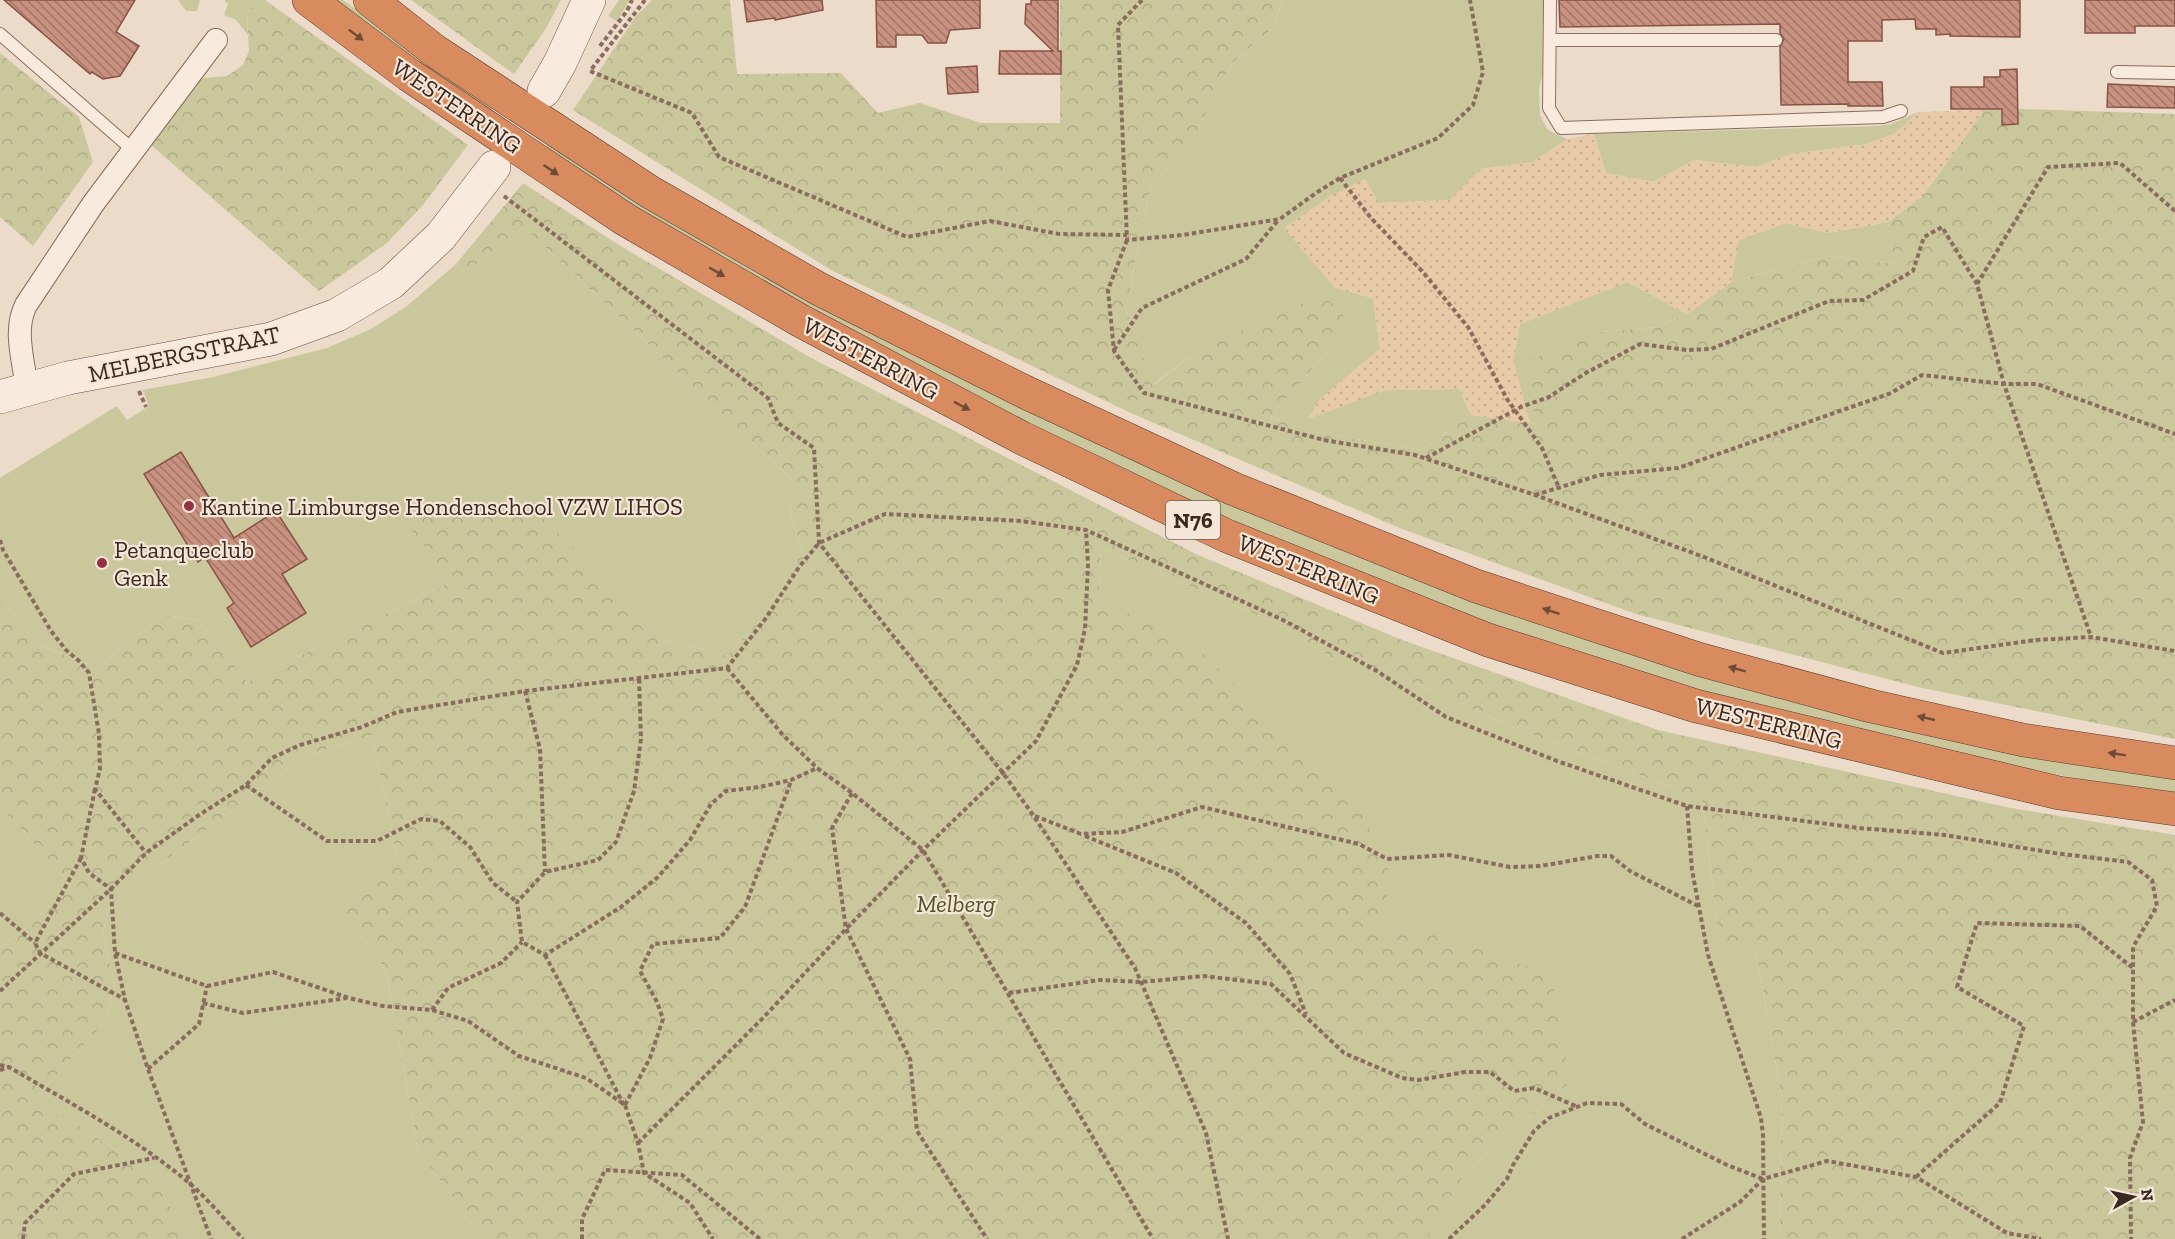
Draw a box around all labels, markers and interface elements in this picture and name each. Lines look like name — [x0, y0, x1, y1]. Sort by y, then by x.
one-way arrow — [348, 29, 364, 41]
street label: WESTERRING — [387, 52, 527, 160]
one-way arrow — [543, 164, 559, 175]
one-way arrow — [708, 267, 725, 277]
street label: WESTERRING — [798, 310, 944, 406]
street label: MELBERGSTRAAT — [85, 319, 283, 388]
one-way arrow — [953, 401, 970, 411]
place label: Kantine Limburgse Hondenschool VZW LIHOS — [201, 492, 683, 521]
marker: Kantine Limburgse Hondenschool VZW LIHOS — [182, 499, 196, 513]
road number: N76 — [1166, 501, 1220, 539]
street label: WESTERRING — [1234, 528, 1384, 610]
place label: Petanqueclub Genk — [114, 535, 254, 592]
marker: Petanqueclub Genk — [95, 556, 109, 570]
one-way arrow — [1542, 606, 1560, 615]
one-way arrow — [1728, 664, 1746, 674]
street label: WESTERRING — [1693, 691, 1845, 755]
one-way arrow — [1916, 713, 1935, 722]
one-way arrow — [2108, 749, 2127, 758]
park label: Melberg — [916, 889, 996, 918]
north arrow — [2103, 1167, 2163, 1227]
text: N — [2137, 1188, 2158, 1202]

